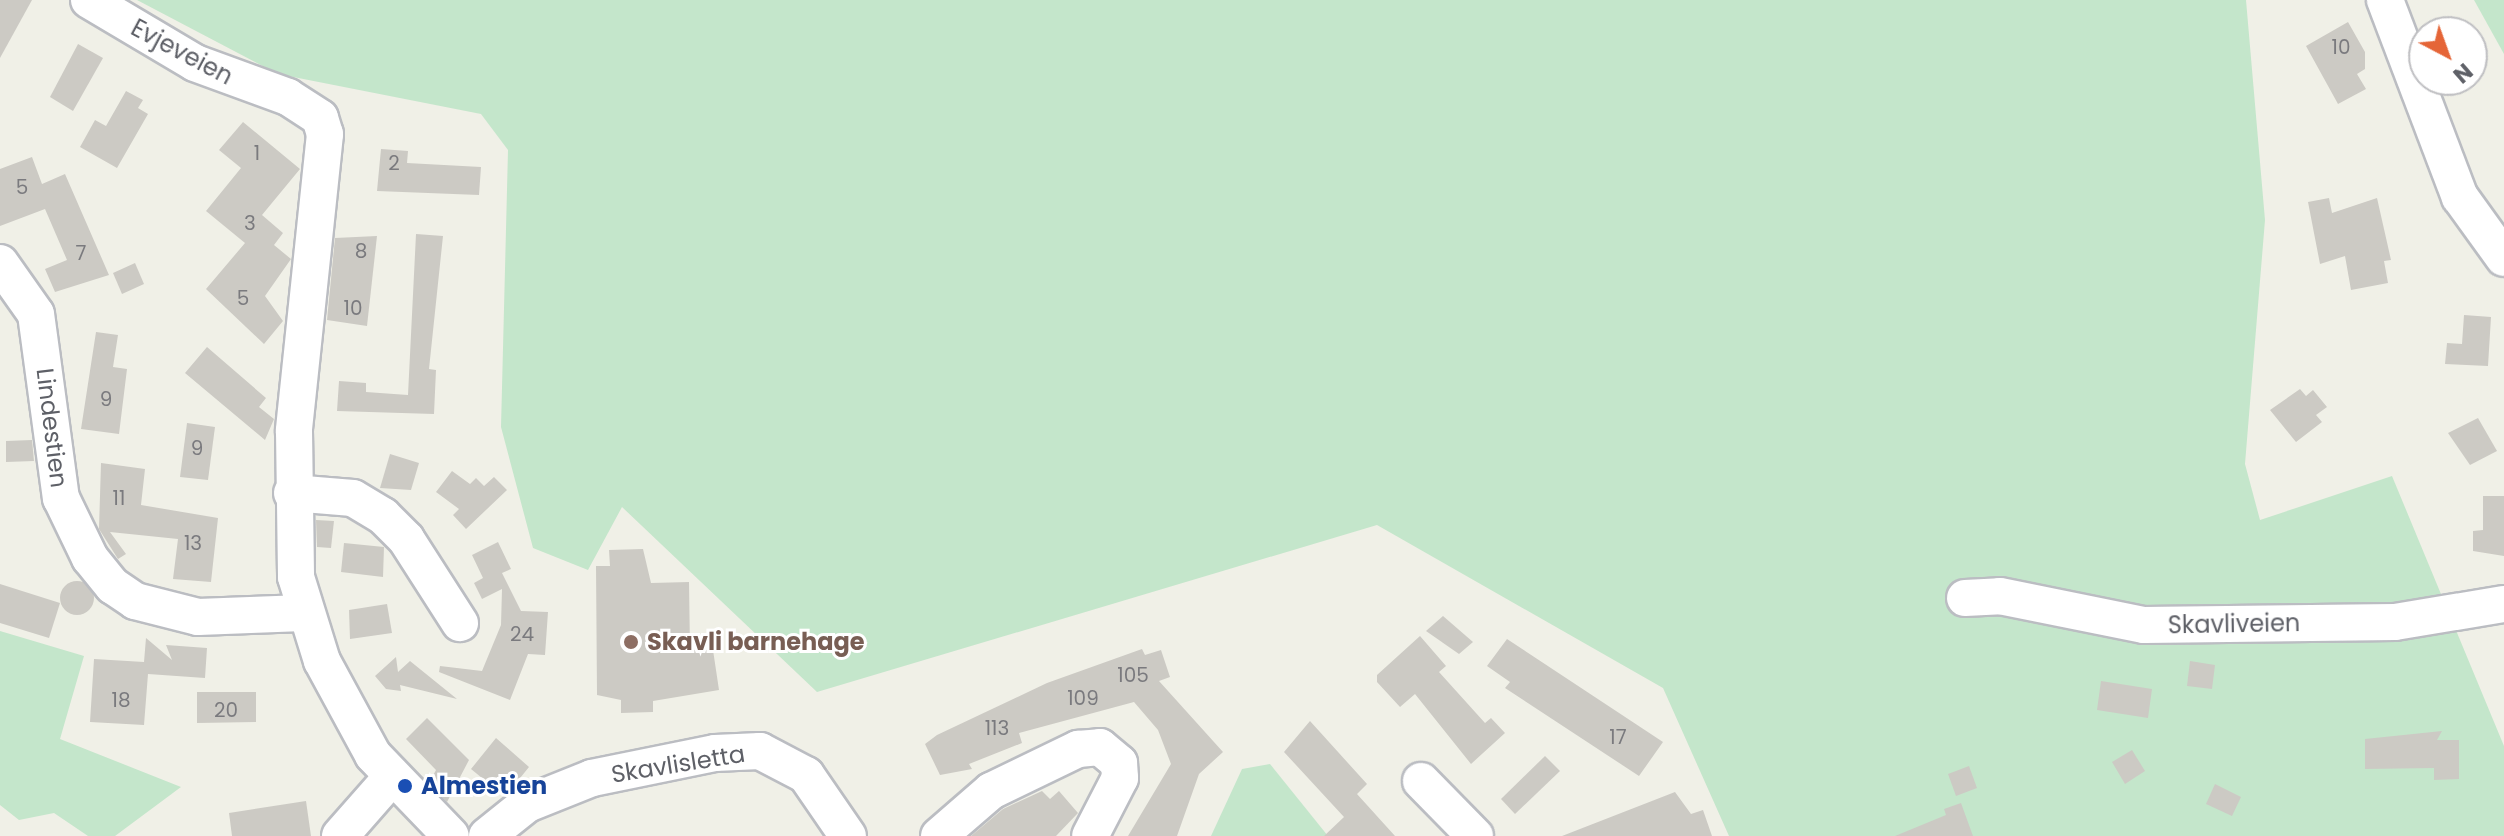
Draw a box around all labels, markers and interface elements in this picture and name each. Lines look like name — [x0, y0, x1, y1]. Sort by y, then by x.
street label: Evjeveien — [126, 13, 238, 91]
north arrow — [2408, 16, 2488, 96]
house number: 10 — [2332, 35, 2350, 59]
text: N — [2446, 56, 2479, 90]
house number: 1 — [254, 141, 260, 165]
house number: 2 — [388, 151, 400, 175]
house number: 5 — [16, 175, 28, 199]
house number: 3 — [244, 211, 256, 235]
house number: 8 — [355, 239, 367, 263]
house number: 7 — [76, 241, 86, 265]
house number: 5 — [237, 286, 249, 310]
house number: 10 — [344, 296, 362, 320]
street label: Lindestien — [30, 367, 74, 489]
house number: 9 — [100, 387, 112, 411]
house number: 9 — [191, 436, 203, 460]
house number: 11 — [113, 486, 125, 510]
house number: 13 — [184, 531, 202, 555]
street label: Skavliveien — [2168, 608, 2300, 640]
house number: 24 — [510, 622, 534, 646]
place label: Skavli barnehage — [647, 628, 865, 656]
marker: Skavli barnehage — [622, 633, 640, 651]
house number: 105 — [1117, 663, 1149, 687]
house number: 109 — [1067, 686, 1099, 710]
house number: 18 — [111, 688, 131, 712]
house number: 20 — [214, 698, 238, 722]
house number: 113 — [985, 716, 1009, 740]
house number: 17 — [1609, 725, 1627, 749]
street label: Skavlisletta — [609, 739, 747, 789]
place label: Almestien — [421, 772, 547, 800]
marker: Almestien — [396, 777, 414, 795]

